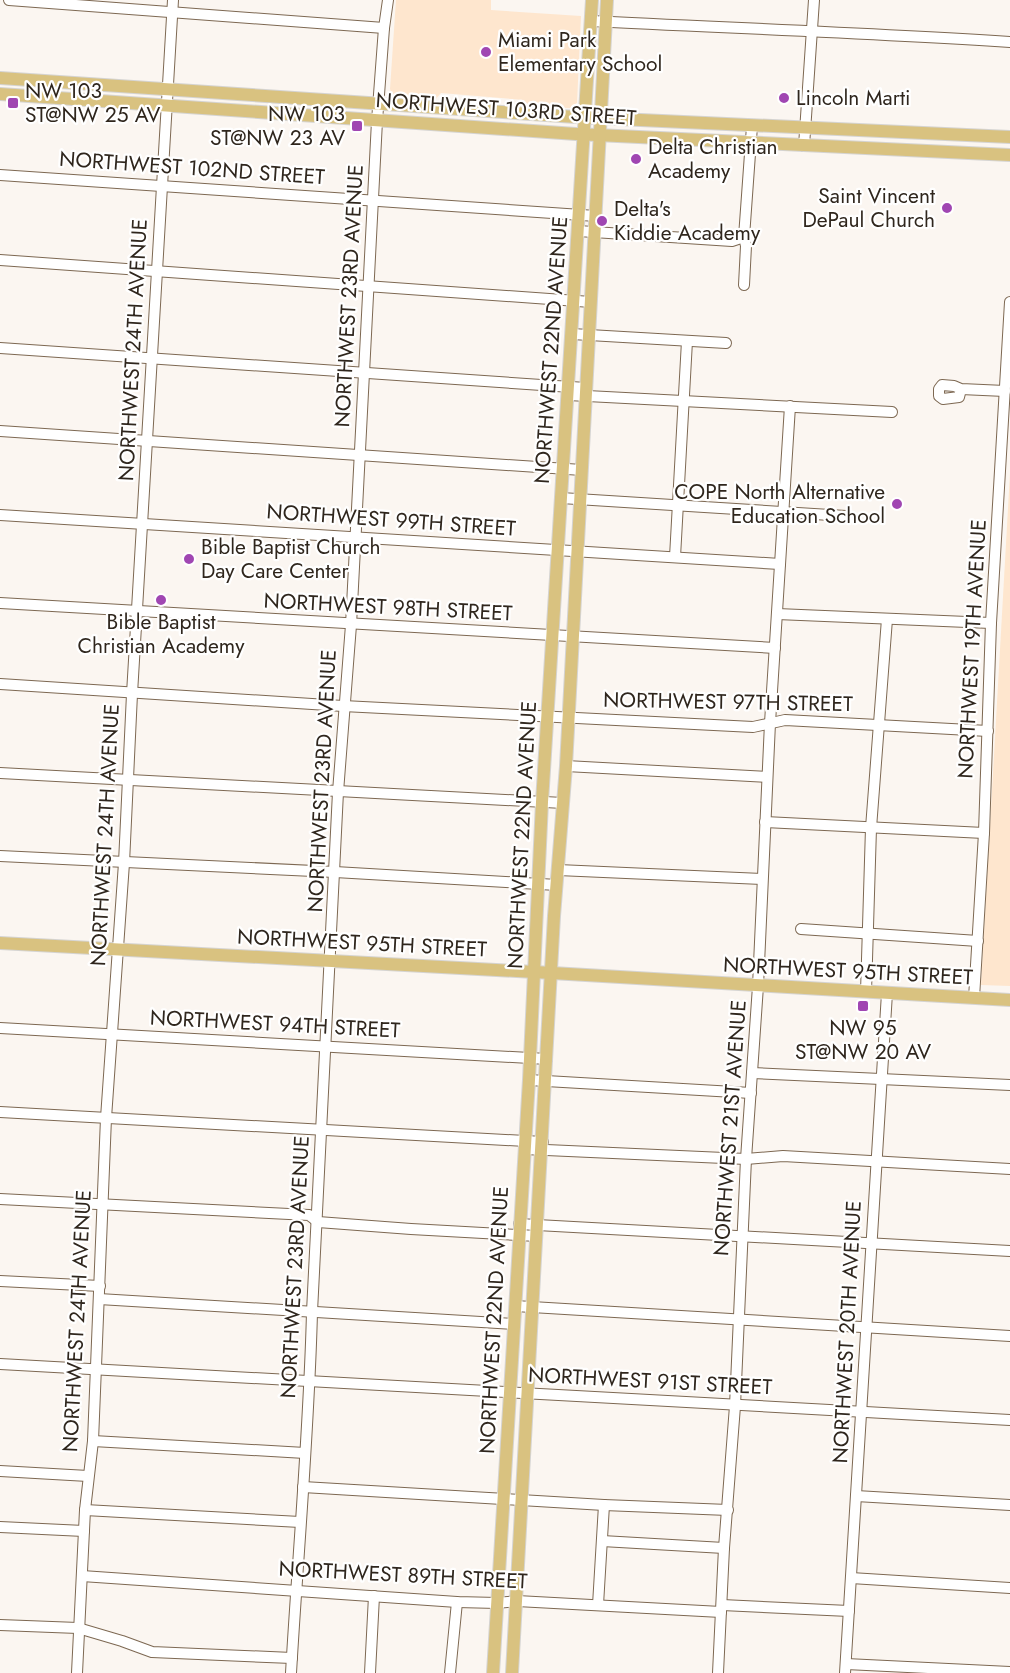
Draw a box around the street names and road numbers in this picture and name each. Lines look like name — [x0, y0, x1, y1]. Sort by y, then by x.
street label: NORTHWEST 103RD STREET — [375, 85, 637, 133]
street label: NORTHWEST 102ND STREET — [58, 144, 326, 192]
street label: NORTHWEST 23RD AVENUE — [327, 164, 371, 428]
street label: NORTHWEST 22ND AVENUE — [527, 215, 575, 485]
street label: NORTHWEST 24TH AVENUE — [111, 218, 155, 482]
street label: NORTHWEST 99TH STREET — [265, 496, 517, 544]
street label: NORTHWEST 19TH AVENUE — [950, 519, 994, 779]
street label: NORTHWEST 98TH STREET — [263, 585, 513, 629]
street label: NORTHWEST 23RD AVENUE — [300, 649, 344, 913]
street label: NORTHWEST 97TH STREET — [603, 685, 853, 719]
street label: NORTHWEST 22ND AVENUE — [500, 700, 544, 970]
street label: NORTHWEST 24TH AVENUE — [83, 703, 127, 967]
street label: NORTHWEST 95TH STREET — [236, 921, 488, 965]
street label: NORTHWEST 95TH STREET — [722, 949, 974, 993]
street label: NORTHWEST 21ST AVENUE — [706, 999, 754, 1257]
street label: NORTHWEST 94TH STREET — [149, 1002, 401, 1046]
street label: NORTHWEST 23RD AVENUE — [273, 1135, 317, 1399]
street label: NORTHWEST 22ND AVENUE — [472, 1185, 516, 1455]
street label: NORTHWEST 24TH AVENUE — [55, 1189, 99, 1453]
street label: NORTHWEST 20TH AVENUE — [825, 1200, 869, 1464]
street label: NORTHWEST 91ST STREET — [527, 1360, 773, 1402]
street label: NORTHWEST 89TH STREET — [278, 1553, 528, 1597]

